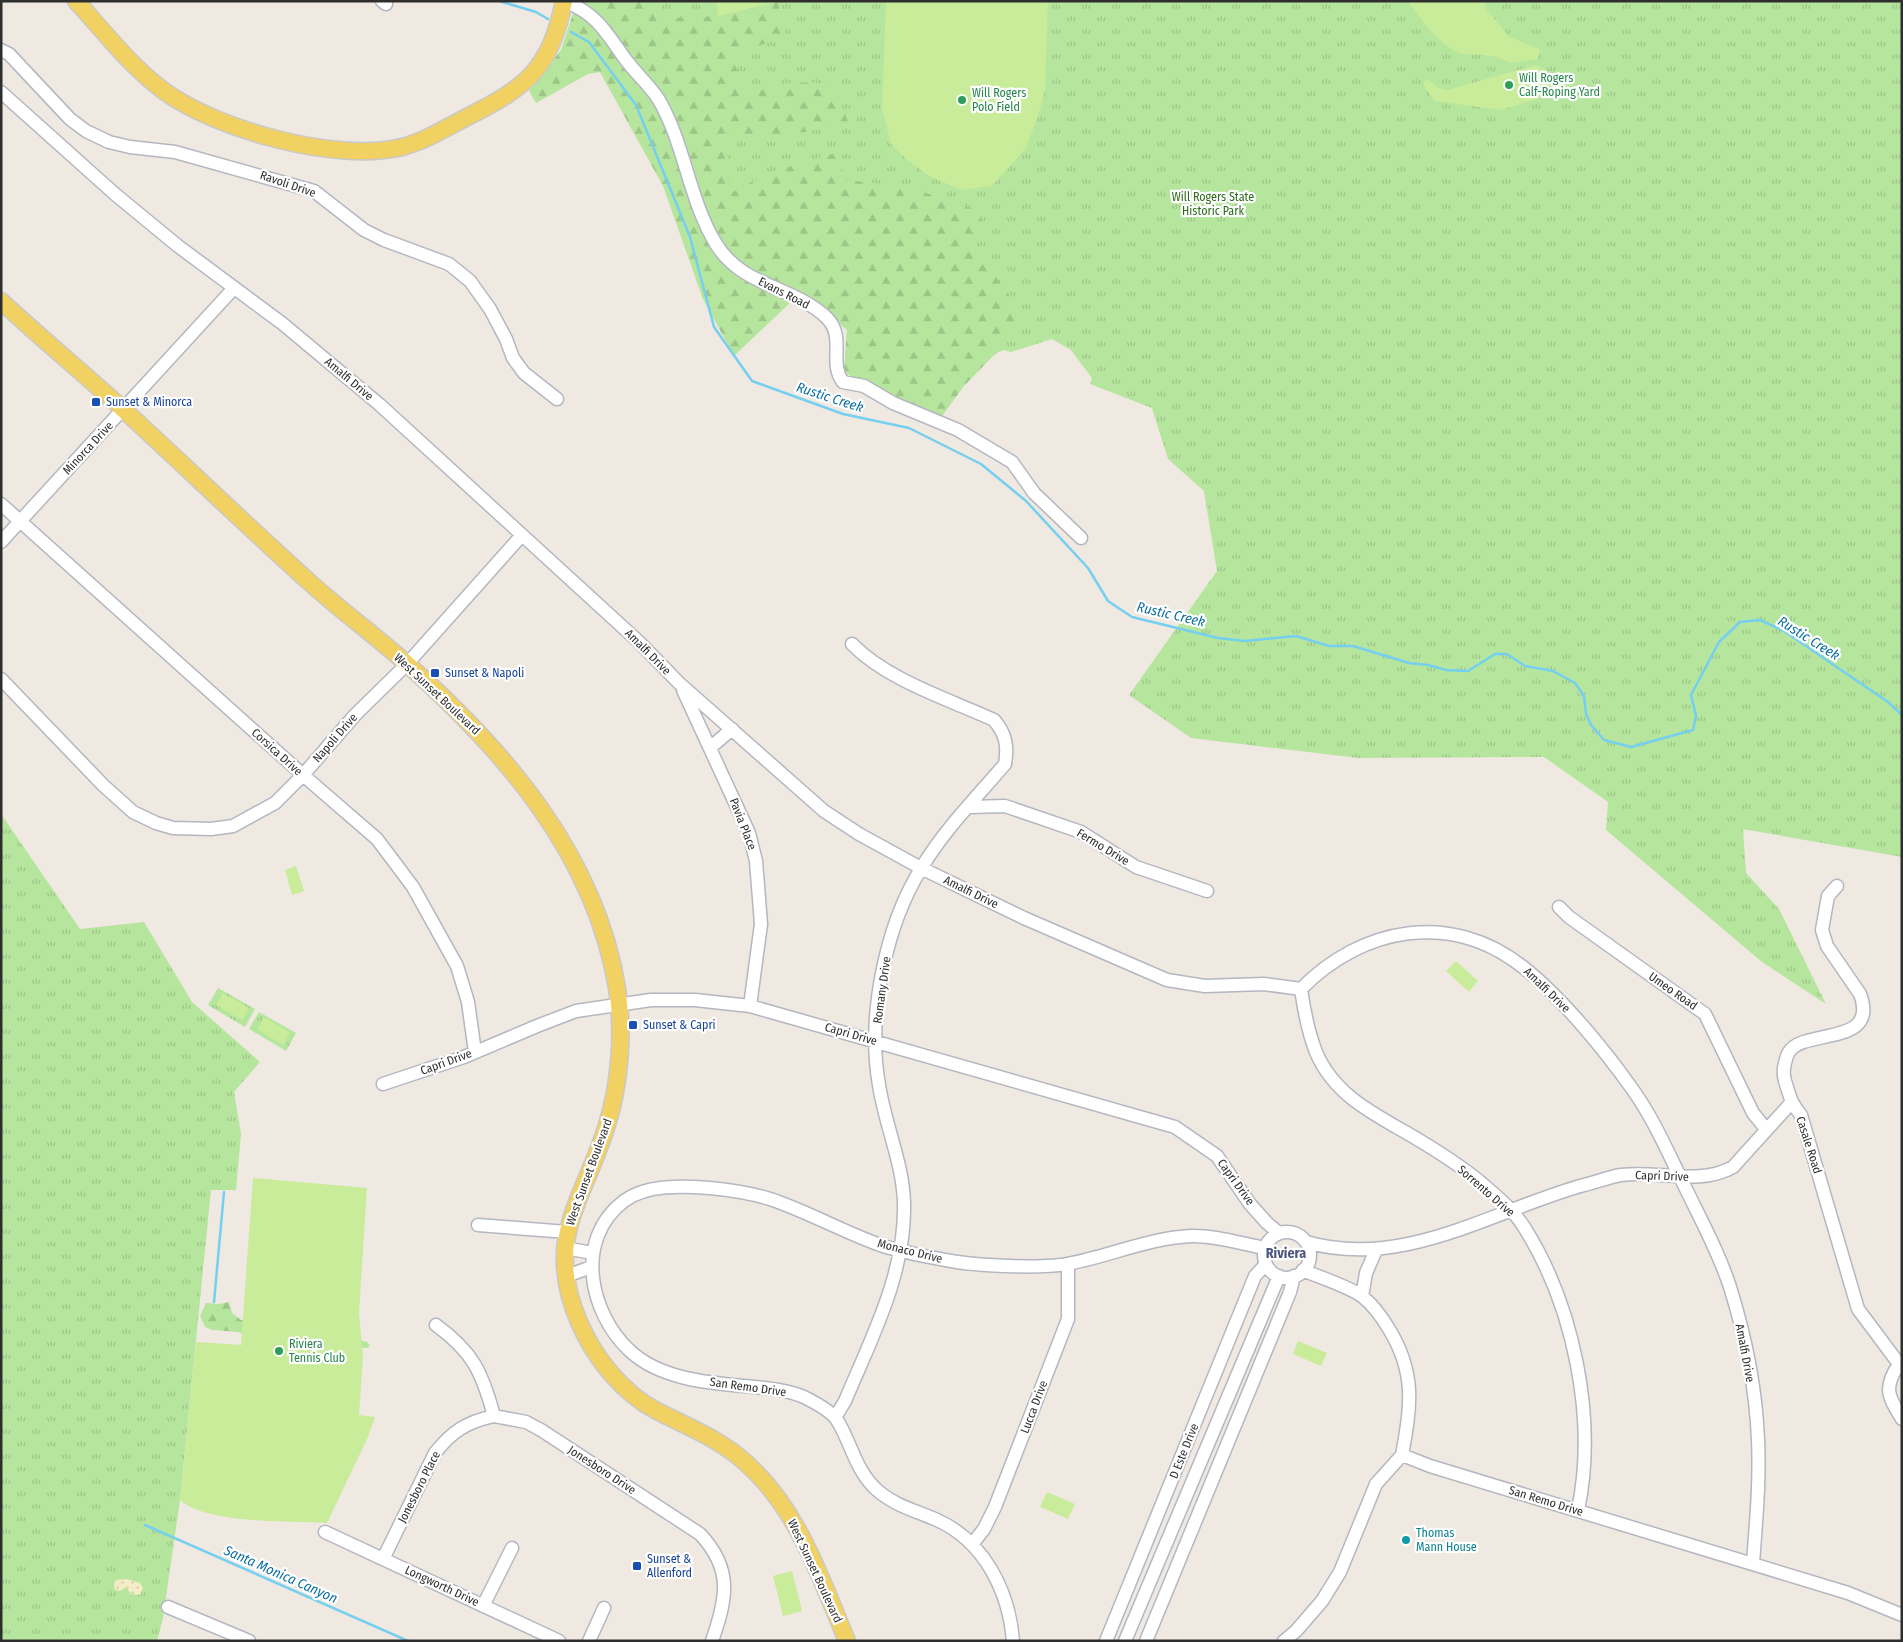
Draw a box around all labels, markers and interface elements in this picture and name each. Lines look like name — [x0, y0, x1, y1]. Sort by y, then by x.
place label: Will Rogers Calf-Roping Yard — [1519, 71, 1600, 99]
marker: Will Rogers Calf-Roping Yard — [1503, 79, 1515, 91]
place label: Will Rogers Polo Field — [972, 86, 1026, 114]
marker: Will Rogers Polo Field — [956, 94, 968, 106]
street label: Ravoli Drive — [258, 168, 318, 200]
park label: Will Rogers State Historic Park — [1172, 190, 1254, 218]
street label: Evans Road — [756, 274, 812, 312]
street label: Amalfi Drive — [322, 355, 376, 403]
water label: Rustic Creek — [794, 379, 866, 416]
place label: Sunset & Minorca — [106, 395, 192, 409]
marker: Sunset & Minorca — [90, 396, 102, 408]
street label: Minorca Drive — [60, 419, 116, 477]
water label: Rustic Creek — [1135, 598, 1207, 631]
water label: Rustic Creek — [1775, 613, 1843, 664]
street label: Amalfi Drive — [622, 626, 674, 678]
street label: West Sunset Boulevard — [391, 651, 483, 737]
place label: Sunset & Napoli — [445, 666, 524, 680]
marker: Sunset & Napoli — [429, 667, 441, 679]
street label: Napoli Drive — [310, 711, 360, 765]
street label: Corsica Drive — [249, 726, 305, 778]
street label: Pavia Place — [727, 796, 759, 852]
street label: Fermo Drive — [1074, 826, 1132, 868]
street label: Amalfi Drive — [941, 873, 1001, 911]
street label: Romany Drive — [870, 955, 894, 1024]
street label: Amalfi Drive — [1521, 964, 1573, 1016]
street label: Umeo Road — [1646, 969, 1700, 1013]
place label: Sunset & Capri — [643, 1018, 716, 1032]
marker: Sunset & Capri — [627, 1019, 639, 1031]
street label: Capri Drive — [823, 1020, 879, 1048]
street label: Capri Drive — [418, 1046, 474, 1078]
street label: Casale Road — [1793, 1115, 1825, 1175]
street label: West Sunset Boulevard — [563, 1117, 615, 1227]
street label: Capri Drive — [1215, 1156, 1257, 1208]
street label: Sorrento Drive — [1455, 1162, 1517, 1220]
street label: Capri Drive — [1635, 1168, 1689, 1184]
street label: Monaco Drive — [876, 1236, 944, 1266]
district label: Riviera — [1266, 1245, 1306, 1262]
street label: Amalfi Drive — [1733, 1323, 1758, 1383]
place label: Riviera Tennis Club — [289, 1337, 345, 1365]
marker: Riviera Tennis Club — [273, 1345, 285, 1357]
street label: San Remo Drive — [709, 1375, 787, 1399]
street label: Lucca Drive — [1018, 1379, 1050, 1435]
street label: D Este Drive — [1167, 1421, 1201, 1481]
street label: Jonesboro Drive — [565, 1443, 639, 1497]
street label: Jonesboro Place — [395, 1449, 443, 1525]
street label: San Remo Drive — [1507, 1483, 1585, 1519]
street label: West Sunset Boulevard — [785, 1517, 845, 1625]
place label: Thomas Mann House — [1416, 1526, 1477, 1554]
marker: Thomas Mann House — [1400, 1534, 1412, 1546]
water label: Santa Monica Canyon — [220, 1541, 340, 1607]
place label: Sunset & Allenford — [647, 1552, 692, 1580]
marker: Sunset & Allenford — [631, 1560, 643, 1572]
street label: Longworth Drive — [403, 1563, 481, 1609]

